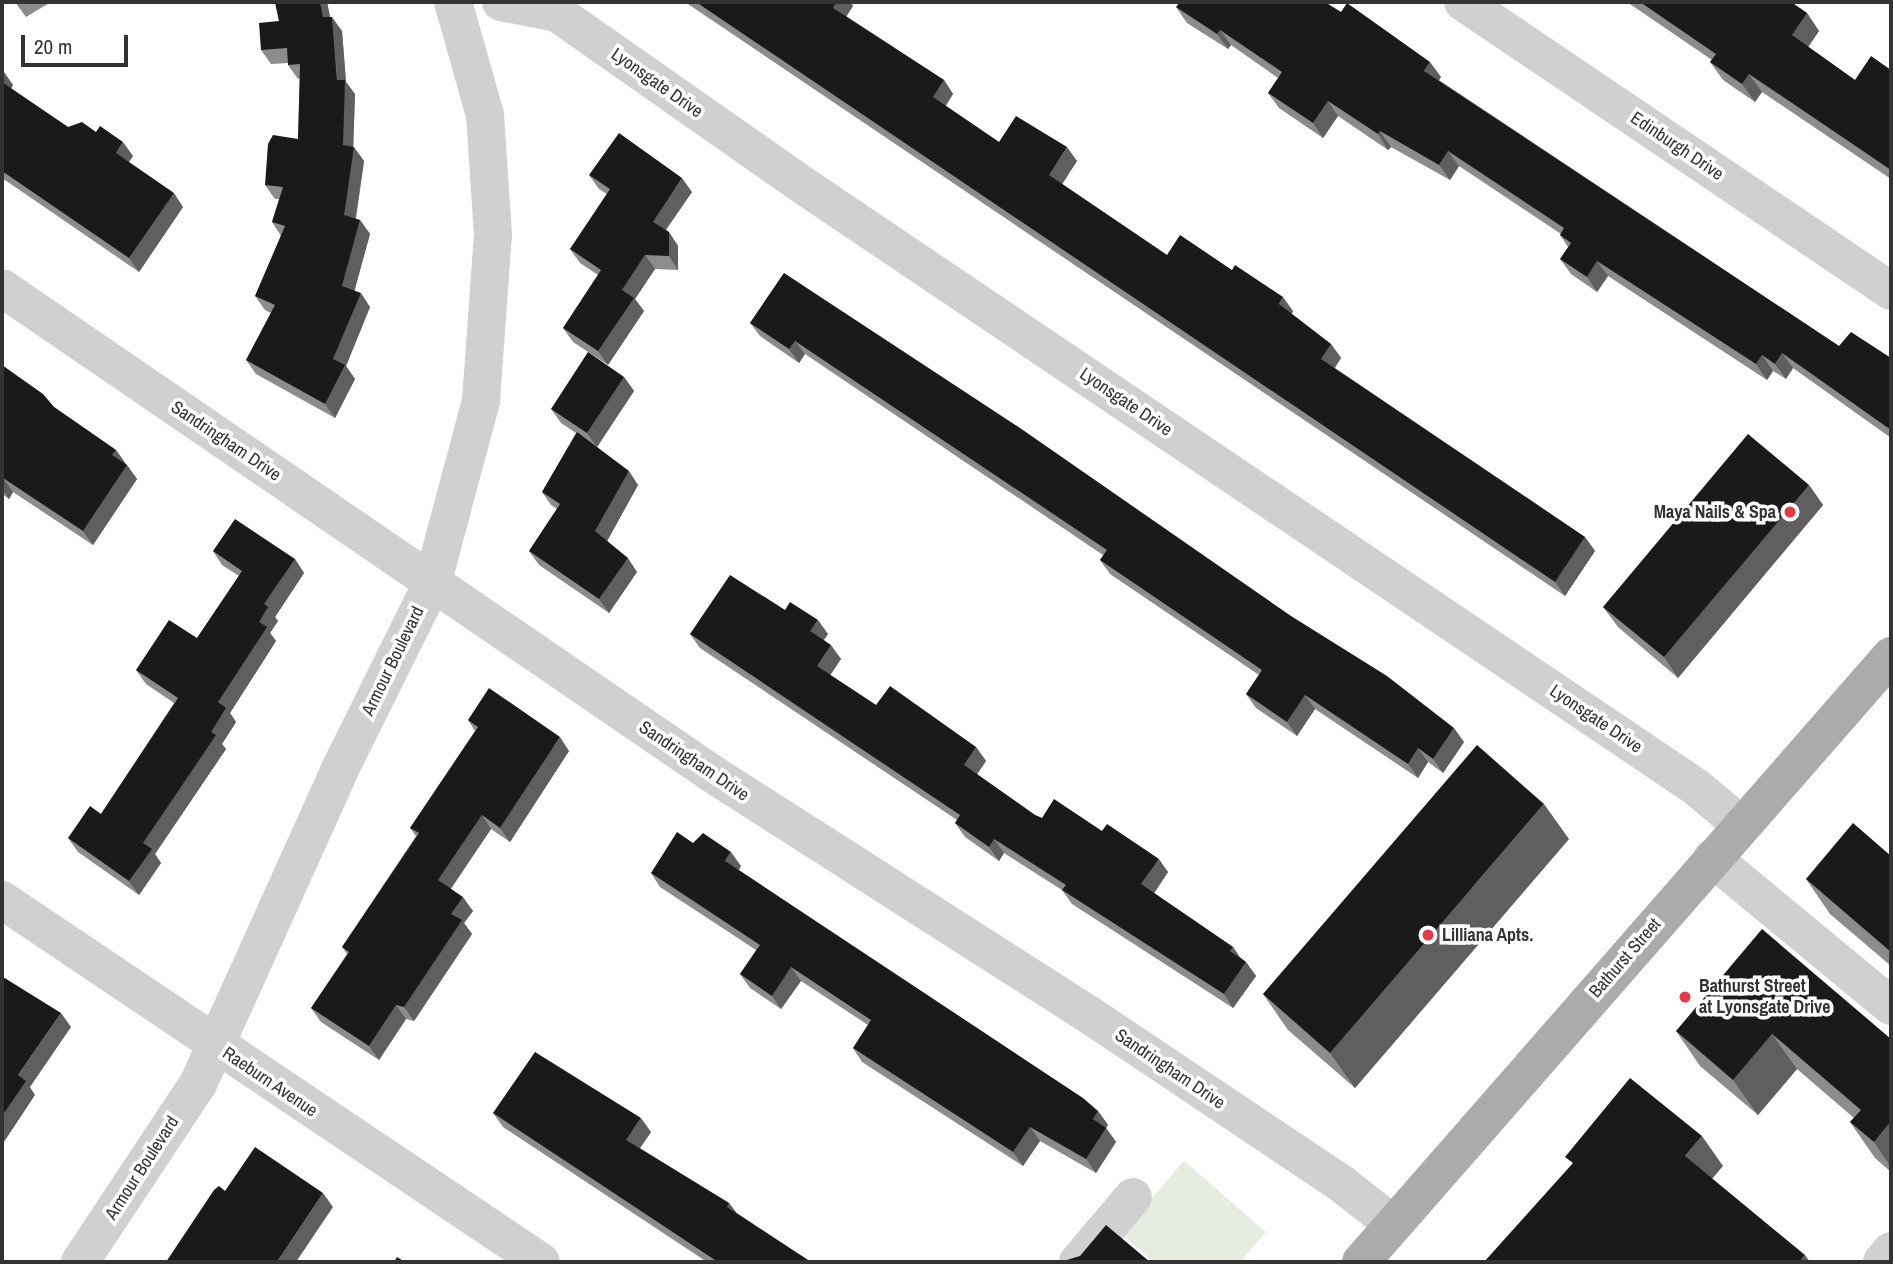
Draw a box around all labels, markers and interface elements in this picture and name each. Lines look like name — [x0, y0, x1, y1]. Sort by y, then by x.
scale bar — [24, 21, 131, 65]
text: 20 m — [34, 32, 72, 61]
street label: Lyonsgate Drive — [607, 43, 707, 123]
street label: Edinburgh Drive — [1626, 107, 1728, 185]
street label: Lyonsgate Drive — [1076, 363, 1176, 441]
street label: Sandringham Drive — [167, 396, 285, 486]
place label: Maya Nails & Spa — [1654, 501, 1776, 523]
marker: Maya Nails & Spa — [1782, 504, 1798, 520]
street label: Armour Boulevard — [357, 603, 429, 719]
street label: Lyonsgate Drive — [1546, 680, 1646, 758]
street label: Sandringham Drive — [635, 716, 753, 806]
street label: Bathurst Street — [1585, 914, 1665, 1002]
place label: Lilliana Apts. — [1442, 924, 1534, 946]
marker: Lilliana Apts. — [1420, 927, 1436, 943]
place label: Bathurst Street at Lyonsgate Drive — [1699, 976, 1831, 1018]
marker: Bathurst Street at Lyonsgate Drive — [1677, 989, 1693, 1005]
street label: Sandringham Drive — [1111, 1024, 1229, 1114]
street label: Raeburn Avenue — [218, 1042, 322, 1122]
street label: Armour Boulevard — [101, 1112, 183, 1224]

